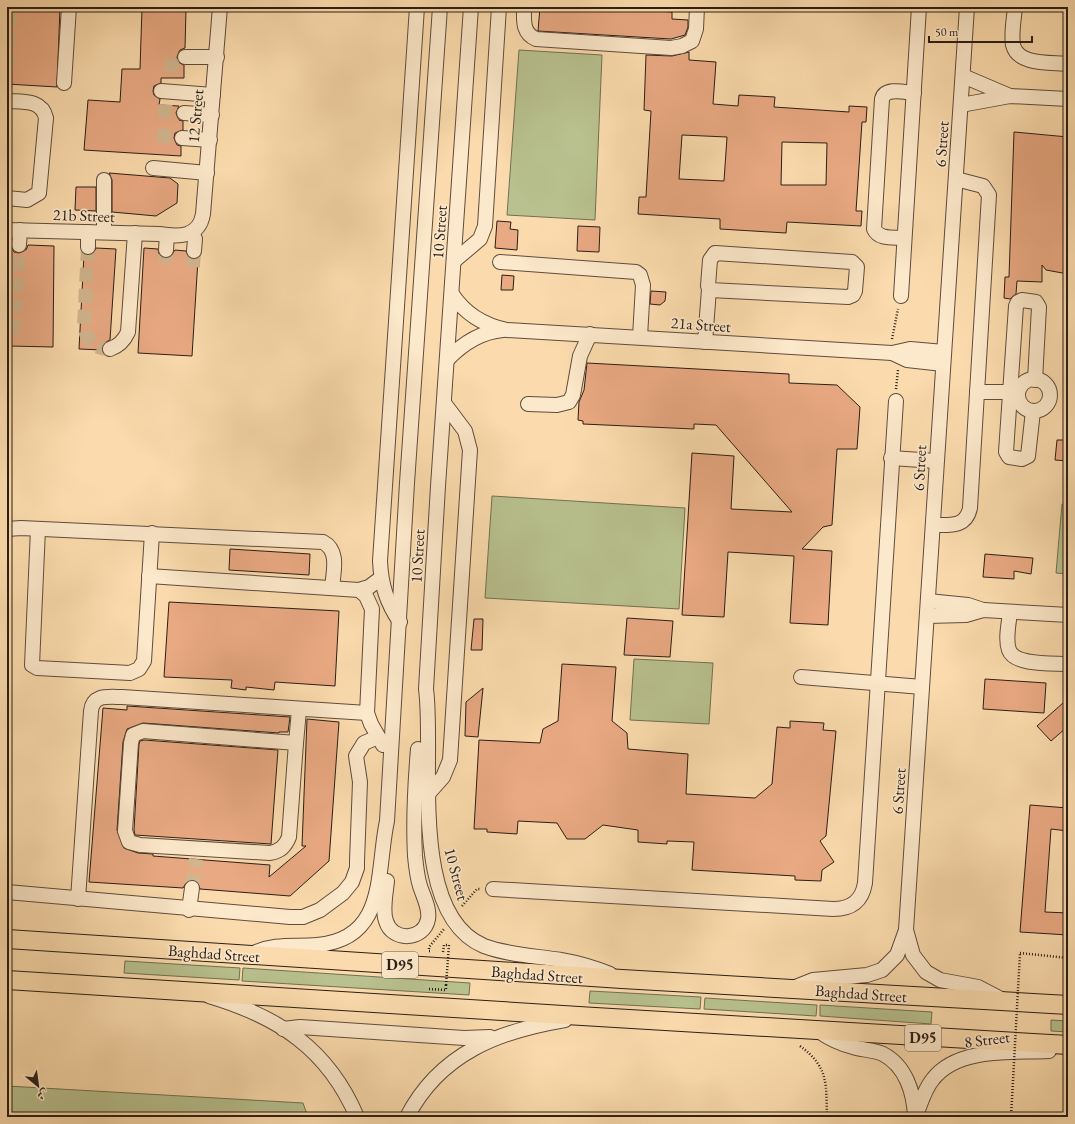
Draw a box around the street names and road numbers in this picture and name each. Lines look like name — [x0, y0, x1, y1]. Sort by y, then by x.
street label: 12 Street — [183, 88, 208, 144]
street label: 6 Street — [929, 120, 954, 168]
street label: 21b Street — [53, 204, 115, 227]
street label: 10 Street — [427, 205, 452, 260]
street label: 21a Street — [670, 312, 732, 337]
street label: 6 Street — [908, 444, 931, 492]
street label: 10 Street — [406, 529, 429, 583]
street label: 6 Street — [886, 767, 911, 815]
street label: 10 Street — [439, 845, 474, 903]
street label: Baghdad Street — [167, 940, 261, 967]
road number: D95 — [382, 952, 418, 978]
street label: Baghdad Street — [490, 961, 584, 988]
street label: Baghdad Street — [814, 980, 908, 1007]
road number: D95 — [905, 1025, 941, 1051]
street label: 8 Street — [963, 1026, 1011, 1053]

